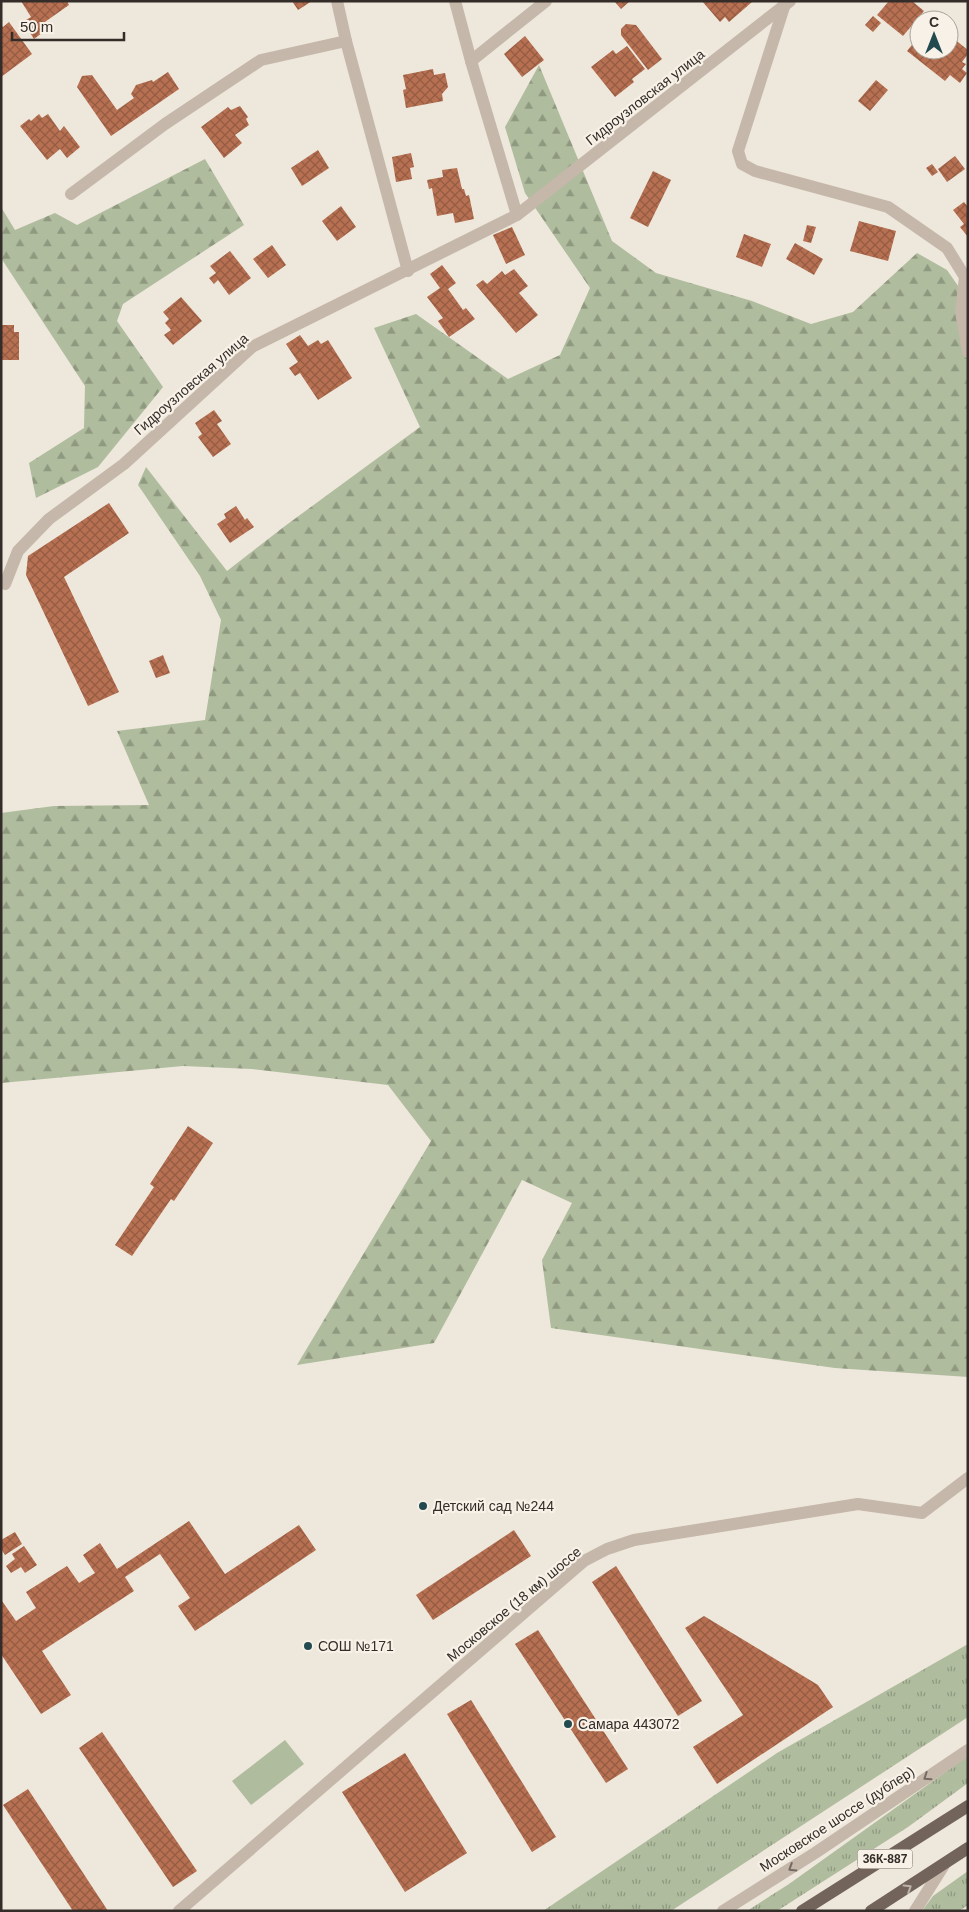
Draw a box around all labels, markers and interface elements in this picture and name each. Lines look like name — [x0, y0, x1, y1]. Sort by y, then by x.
scale bar — [12, 10, 125, 42]
north arrow — [909, 10, 959, 60]
text: С — [929, 14, 939, 30]
text: 50 m — [20, 18, 53, 35]
street label: Гидроузловская улица — [583, 46, 708, 148]
street label: Гидроузловская улица — [131, 330, 252, 438]
place label: Детский сад №244 — [433, 1498, 554, 1514]
marker: Детский сад №244 — [417, 1500, 429, 1512]
street label: Московское (18 км) шоссе — [444, 1543, 584, 1665]
place label: СОШ №171 — [318, 1638, 394, 1654]
marker: СОШ №171 — [302, 1640, 314, 1652]
place label: Самара 443072 — [578, 1716, 680, 1732]
marker: Самара 443072 — [562, 1718, 574, 1730]
street label: Московское шоссе (дублер) — [757, 1763, 917, 1875]
one-way arrow — [924, 1771, 933, 1780]
road number: 36К-887 — [858, 1850, 912, 1868]
one-way arrow — [789, 1861, 798, 1871]
one-way arrow — [902, 1884, 911, 1894]

